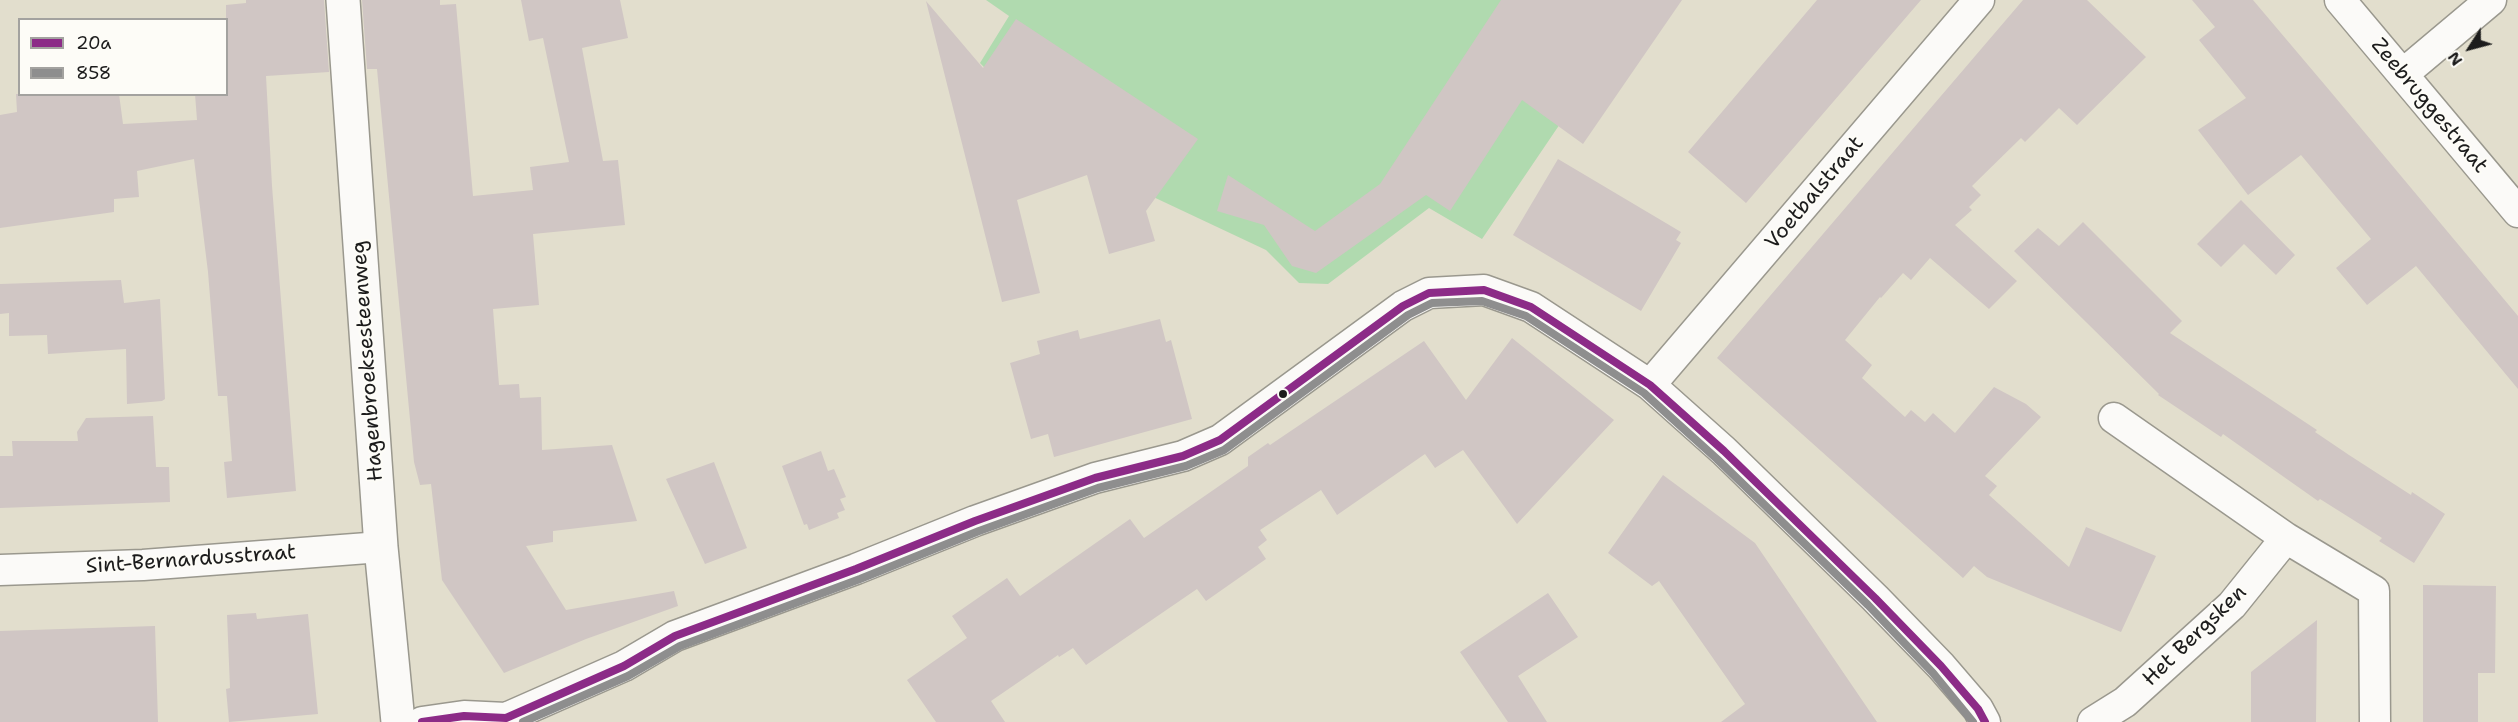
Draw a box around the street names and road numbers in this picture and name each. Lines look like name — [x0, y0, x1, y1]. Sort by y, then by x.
street label: Zeebruggestraat — [2365, 33, 2493, 179]
street label: Voetbalstraat — [1760, 131, 1870, 255]
street label: Hagenbroeksesteenweg — [347, 240, 389, 482]
street label: Sint-Bernardusstraat — [85, 540, 297, 580]
street label: Het Bergsken — [2138, 580, 2252, 692]

